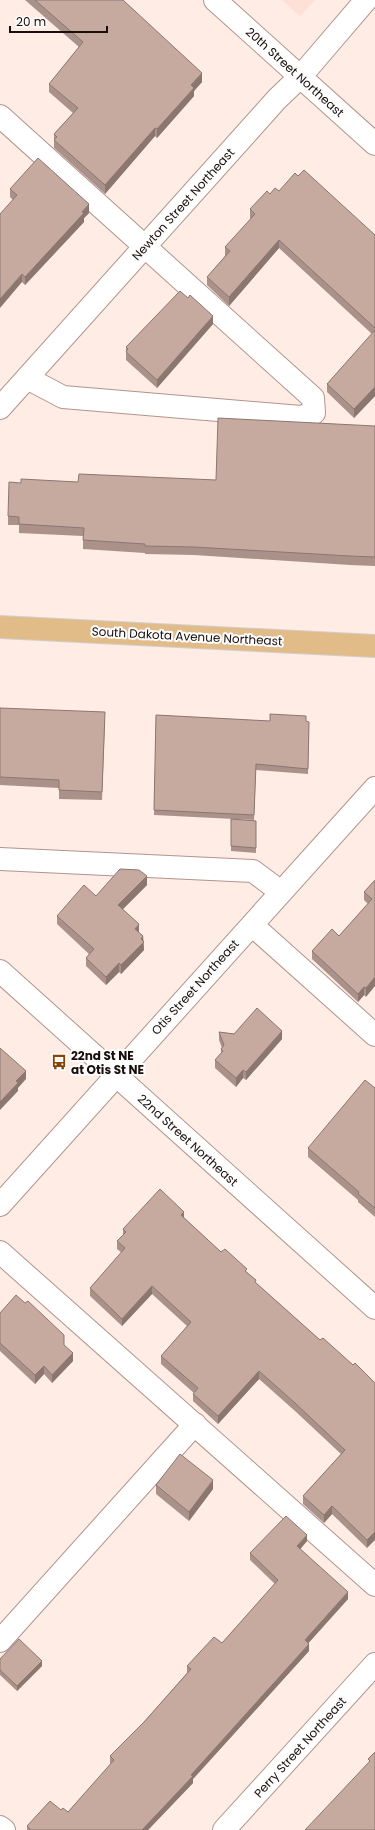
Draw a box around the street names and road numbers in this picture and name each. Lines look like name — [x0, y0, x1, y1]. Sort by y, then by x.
street label: 20th Street Northeast — [242, 23, 348, 121]
street label: Newton Street Northeast — [128, 144, 238, 264]
street label: South Dakota Avenue Northeast — [91, 623, 283, 649]
street label: Otis Street Northeast — [147, 935, 243, 1039]
street label: 22nd Street Northeast — [134, 1090, 242, 1190]
street label: Perry Street Northeast — [250, 1693, 350, 1801]

